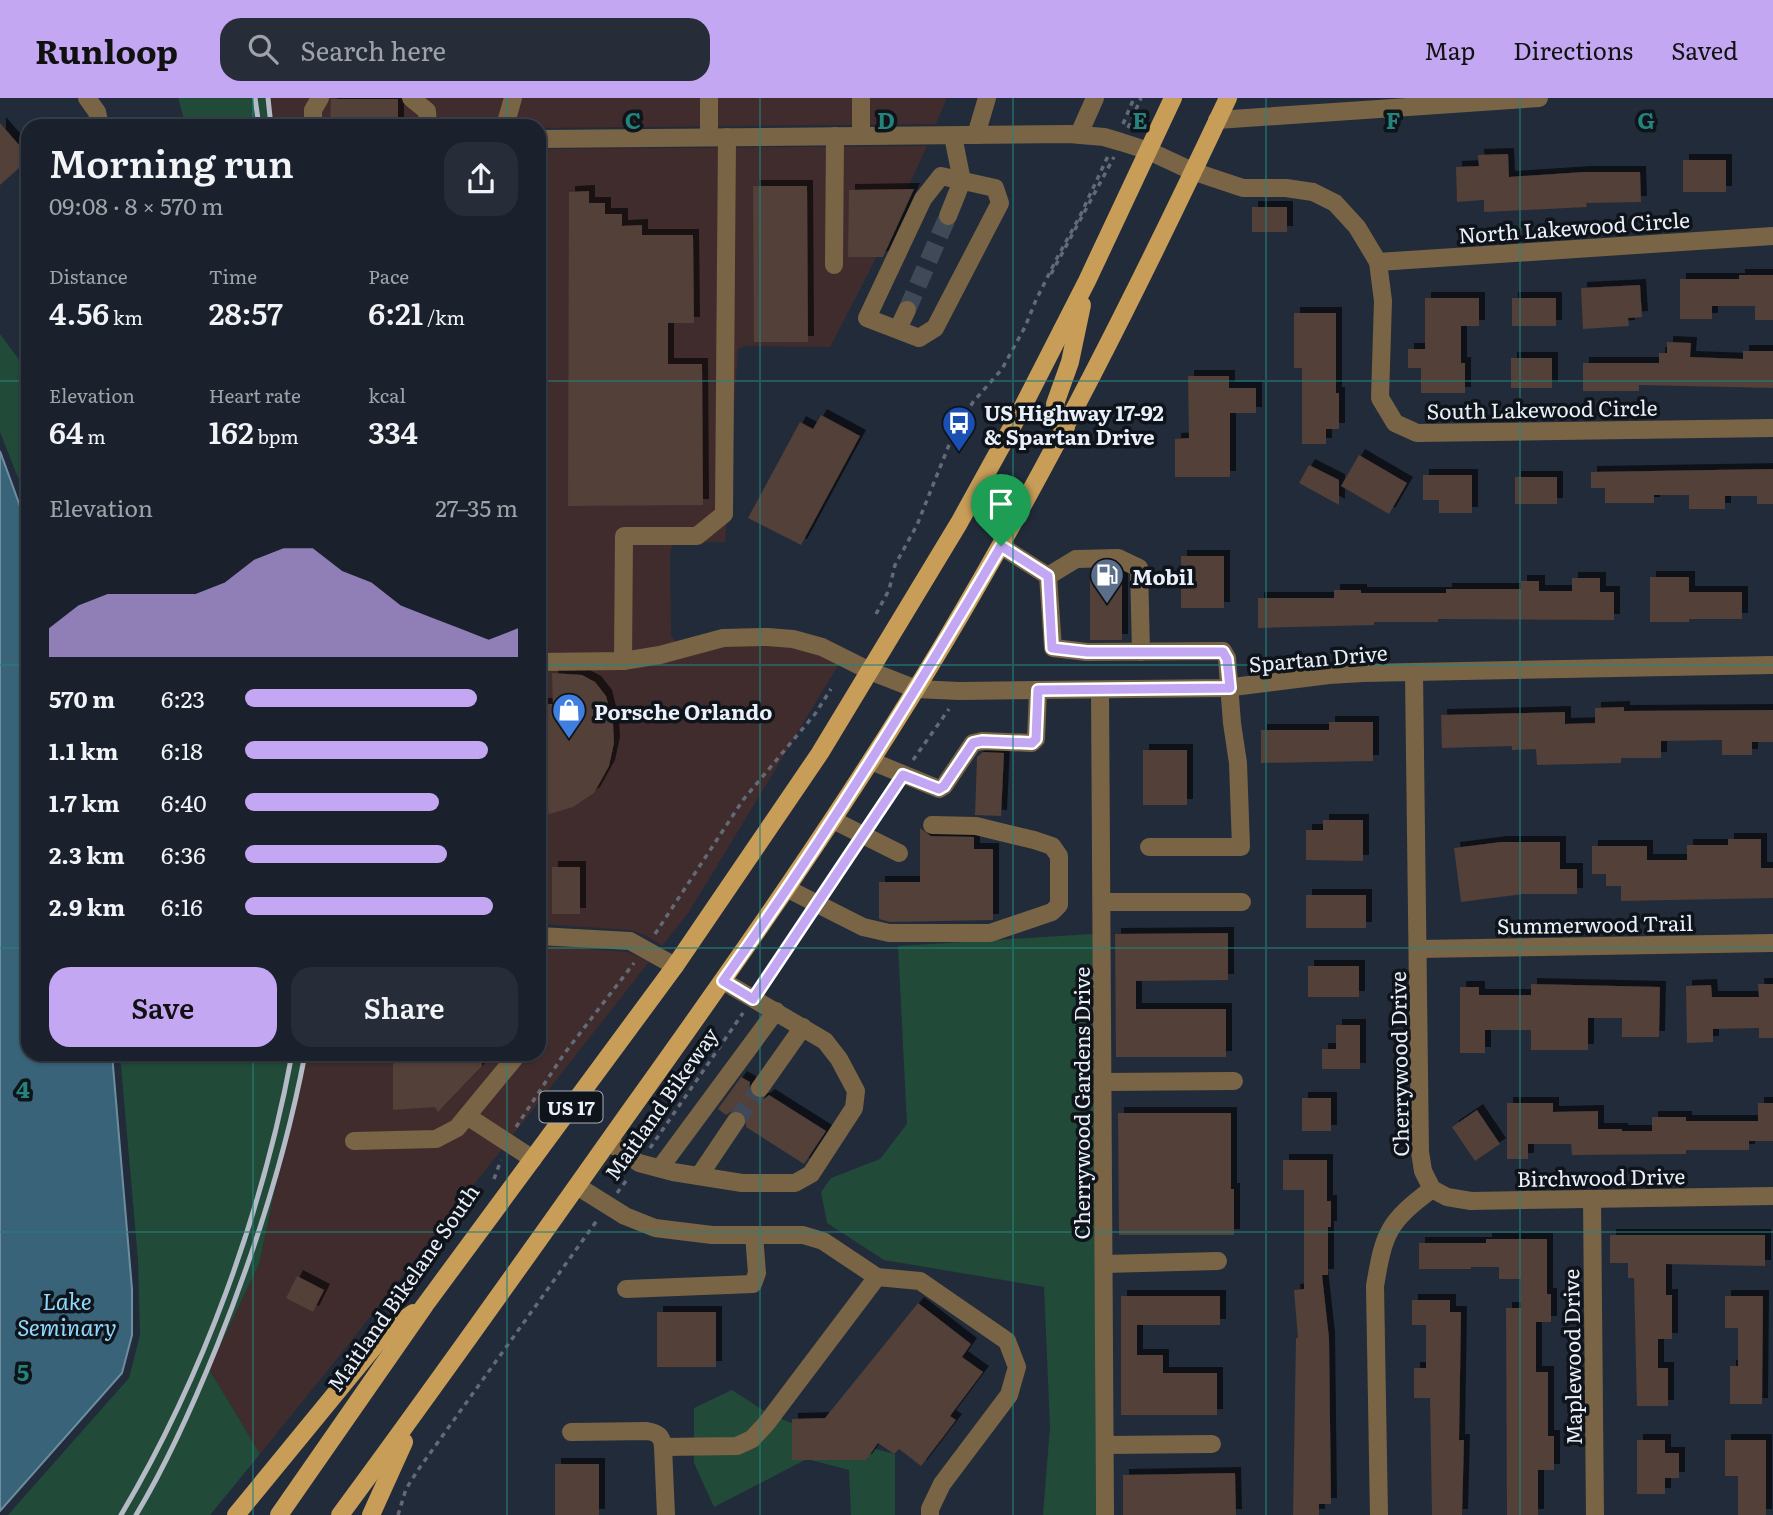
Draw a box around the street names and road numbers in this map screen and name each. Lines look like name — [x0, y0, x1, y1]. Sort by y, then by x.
street label: North Lakewood Circle — [1457, 202, 1691, 250]
street label: South Lakewood Circle — [1426, 390, 1658, 426]
street label: Spartan Drive — [1247, 635, 1389, 679]
street label: Summerwood Trail — [1497, 906, 1693, 940]
street label: Cherrywood Gardens Drive — [1065, 967, 1096, 1239]
street label: Cherrywood Drive — [1381, 971, 1415, 1157]
street label: Maitland Bikeway — [596, 1020, 725, 1186]
road number: US 17 — [540, 1091, 602, 1122]
street label: Birchwood Drive — [1516, 1159, 1686, 1193]
street label: Maitland Bikelane South — [319, 1177, 485, 1397]
street label: Maplewood Drive — [1554, 1268, 1588, 1445]

